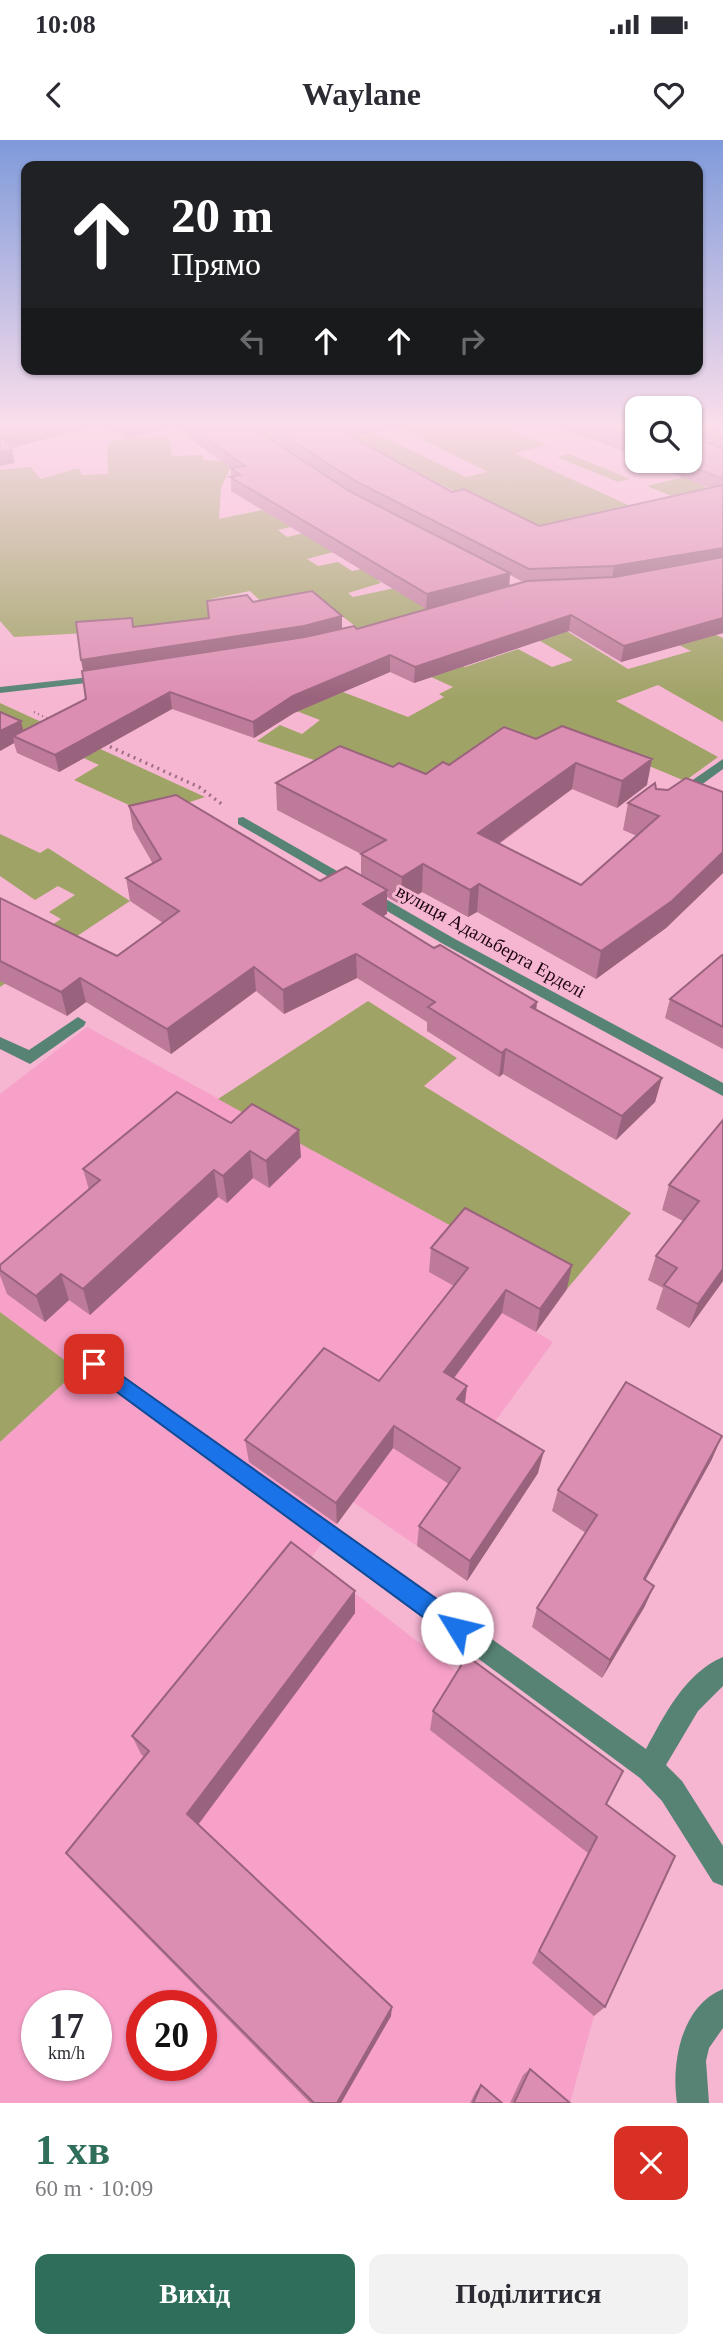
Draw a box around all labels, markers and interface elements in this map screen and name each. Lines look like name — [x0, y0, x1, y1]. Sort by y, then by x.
text: 10:08 — [35, 10, 96, 39]
icon: back — [35, 76, 73, 114]
text: Waylane — [302, 76, 421, 112]
icon: heart — [650, 76, 688, 114]
text: 20 m — [171, 188, 273, 243]
icon: ahead — [56, 189, 147, 280]
text: Прямо — [171, 246, 261, 282]
icon: left — [234, 322, 272, 360]
icon: ahead — [307, 322, 345, 360]
icon: ahead — [380, 322, 418, 360]
icon: right — [453, 322, 491, 360]
map controls — [625, 396, 702, 473]
button: search — [625, 396, 702, 473]
street label: вулиця Адальберта Ерделі — [393, 880, 589, 1002]
pin — [64, 1334, 124, 1394]
icon: arrive — [75, 1345, 113, 1383]
position arrow — [420, 1591, 494, 1665]
speed limit sign: 20 — [126, 1990, 217, 2081]
text: 17 — [49, 2007, 84, 2046]
text: km/h — [48, 2043, 85, 2063]
button: close — [614, 2126, 688, 2200]
text: 1 хв — [35, 2127, 110, 2173]
text: 60 m · 10:09 — [35, 2176, 153, 2201]
button: Вихід — [35, 2254, 355, 2334]
button: Поділитися — [369, 2254, 688, 2334]

